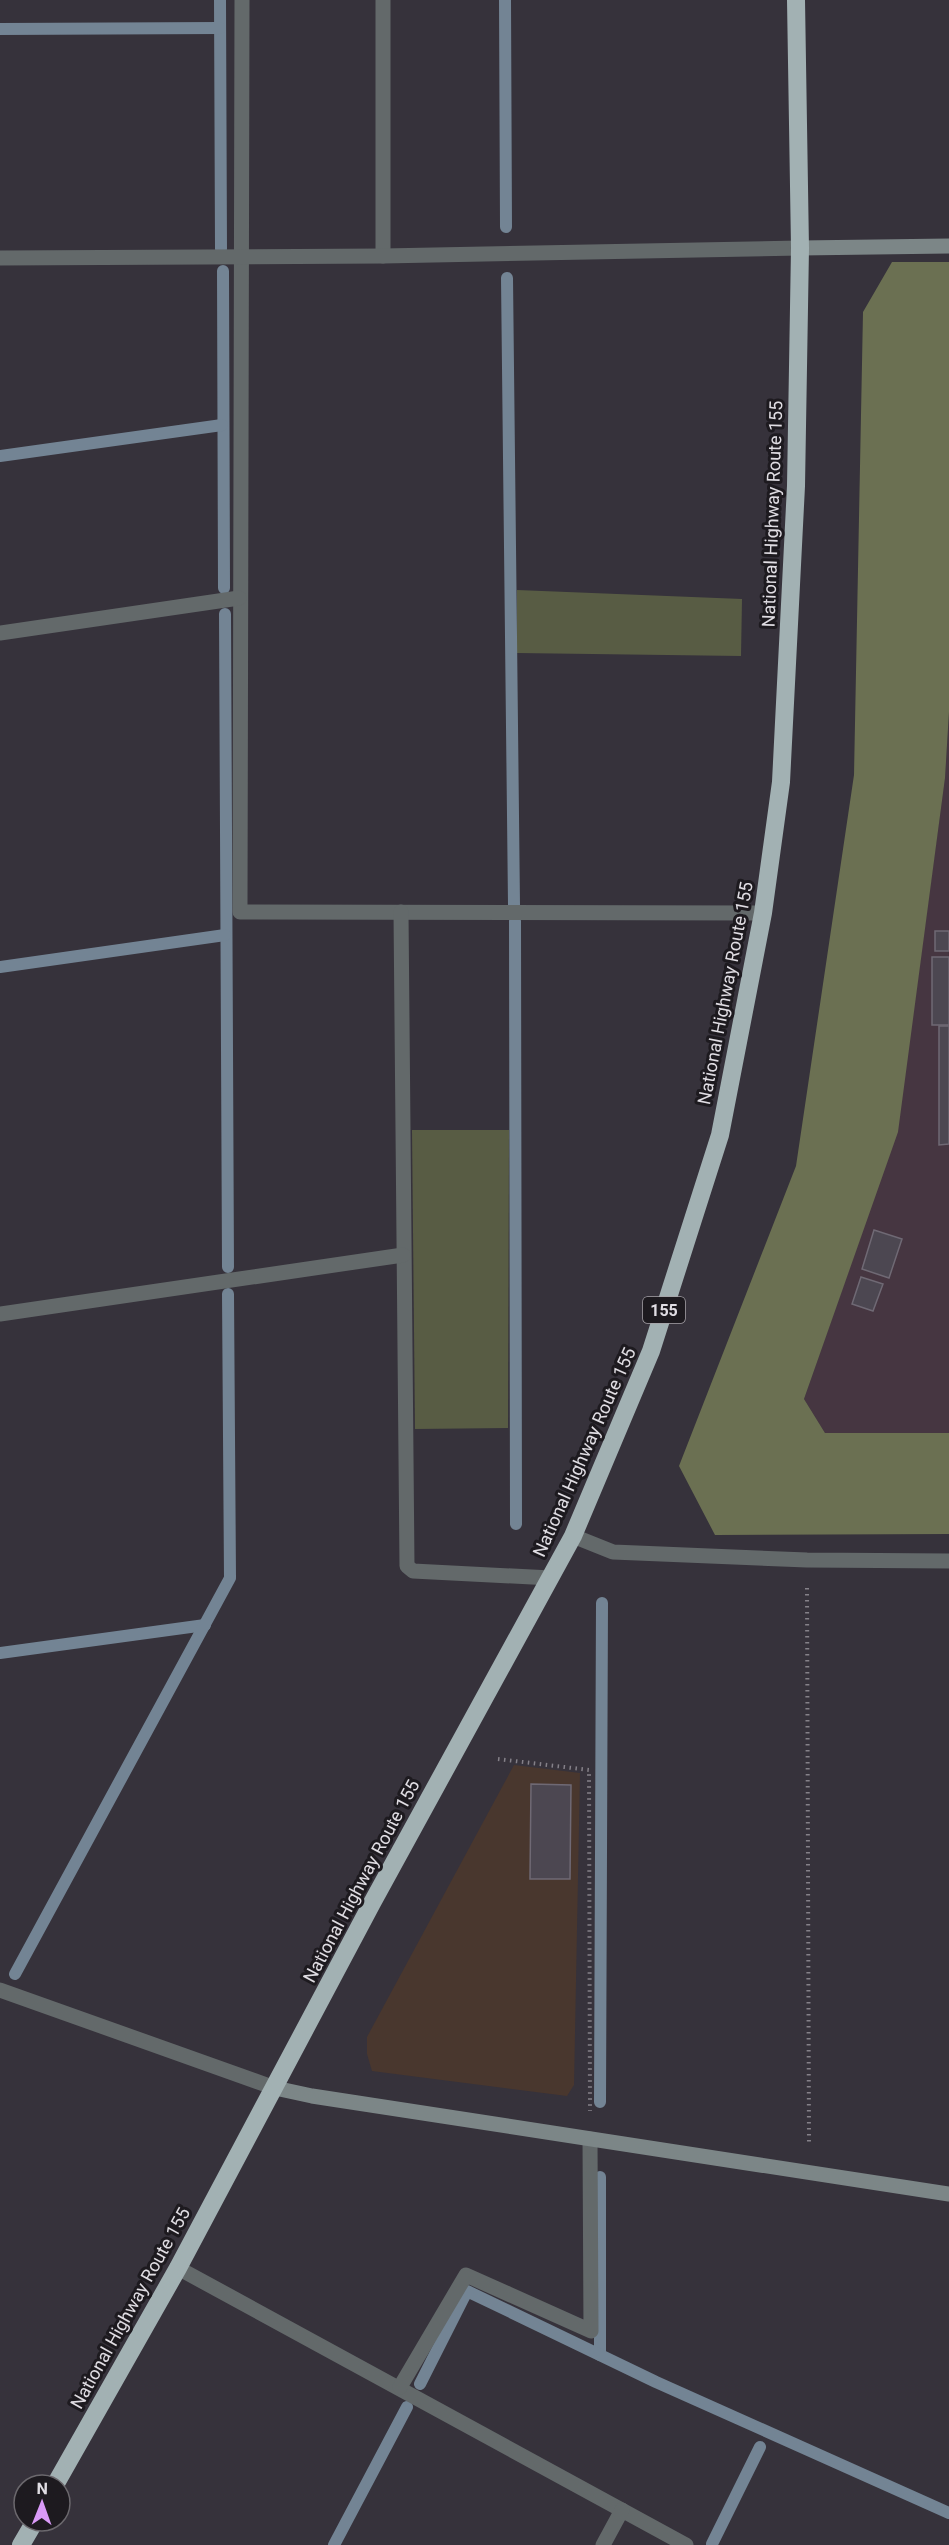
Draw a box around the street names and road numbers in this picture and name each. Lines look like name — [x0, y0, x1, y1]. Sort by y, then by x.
street label: National Highway Route 155 — [758, 400, 786, 628]
street label: National Highway Route 155 — [693, 880, 757, 1106]
road number: 155 — [643, 1297, 685, 1323]
street label: National Highway Route 155 — [528, 1344, 640, 1560]
street label: National Highway Route 155 — [299, 1776, 423, 1986]
street label: National Highway Route 155 — [66, 2204, 194, 2412]

